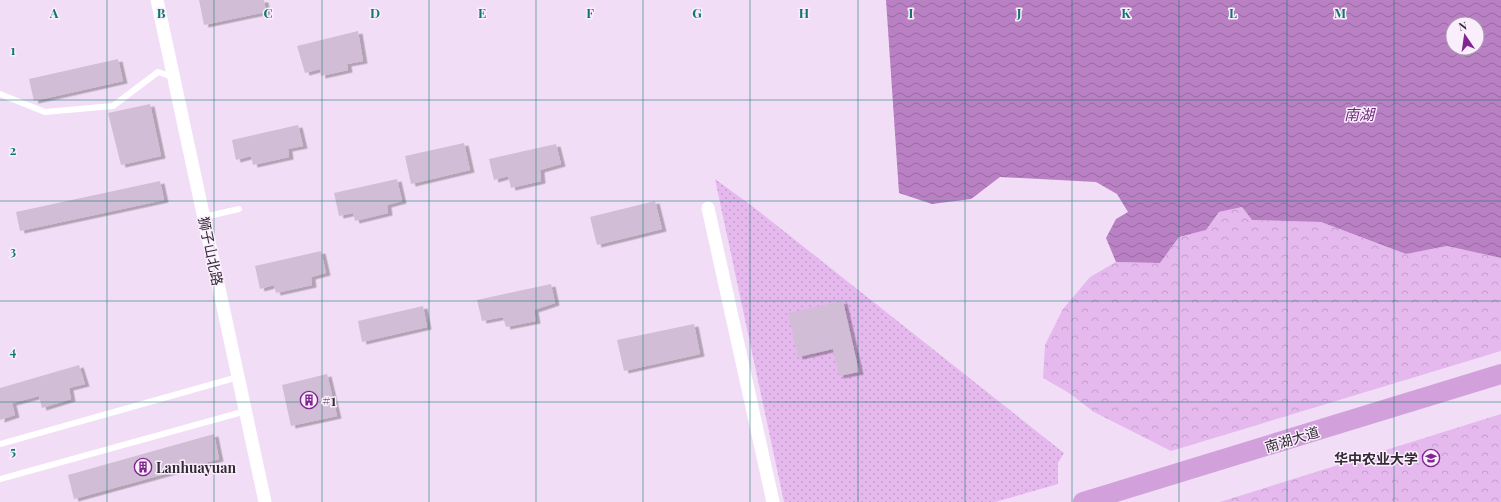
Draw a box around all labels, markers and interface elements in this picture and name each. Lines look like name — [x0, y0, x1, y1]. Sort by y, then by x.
text: A — [49, 4, 59, 21]
text: B — [157, 4, 166, 21]
text: C — [263, 4, 273, 21]
text: D — [370, 4, 380, 21]
text: E — [478, 4, 486, 21]
text: F — [586, 4, 594, 21]
text: G — [692, 4, 702, 21]
text: H — [799, 4, 809, 21]
text: I — [909, 4, 914, 21]
text: J — [1016, 4, 1022, 21]
text: K — [1121, 4, 1131, 21]
text: L — [1229, 4, 1237, 21]
text: M — [1334, 4, 1346, 21]
north arrow — [1445, 16, 1485, 56]
text: N — [1457, 18, 1468, 34]
text: 1 — [11, 41, 16, 58]
water label: 南湖 — [1344, 104, 1376, 124]
text: 2 — [10, 141, 17, 158]
street label: 狮子山北路 — [194, 215, 228, 287]
text: 3 — [10, 242, 16, 259]
text: 4 — [10, 342, 17, 359]
building icon: #1 — [299, 390, 319, 410]
place label: #1 — [322, 391, 336, 410]
street label: 南湖大道 — [1262, 422, 1322, 456]
text: 5 — [10, 442, 16, 459]
school or university icon: 华中农业大学 — [1421, 448, 1441, 468]
place label: 华中农业大学 — [1334, 449, 1418, 468]
building icon: Lanhuayuan — [133, 457, 153, 477]
place label: Lanhuayuan — [156, 458, 237, 477]

